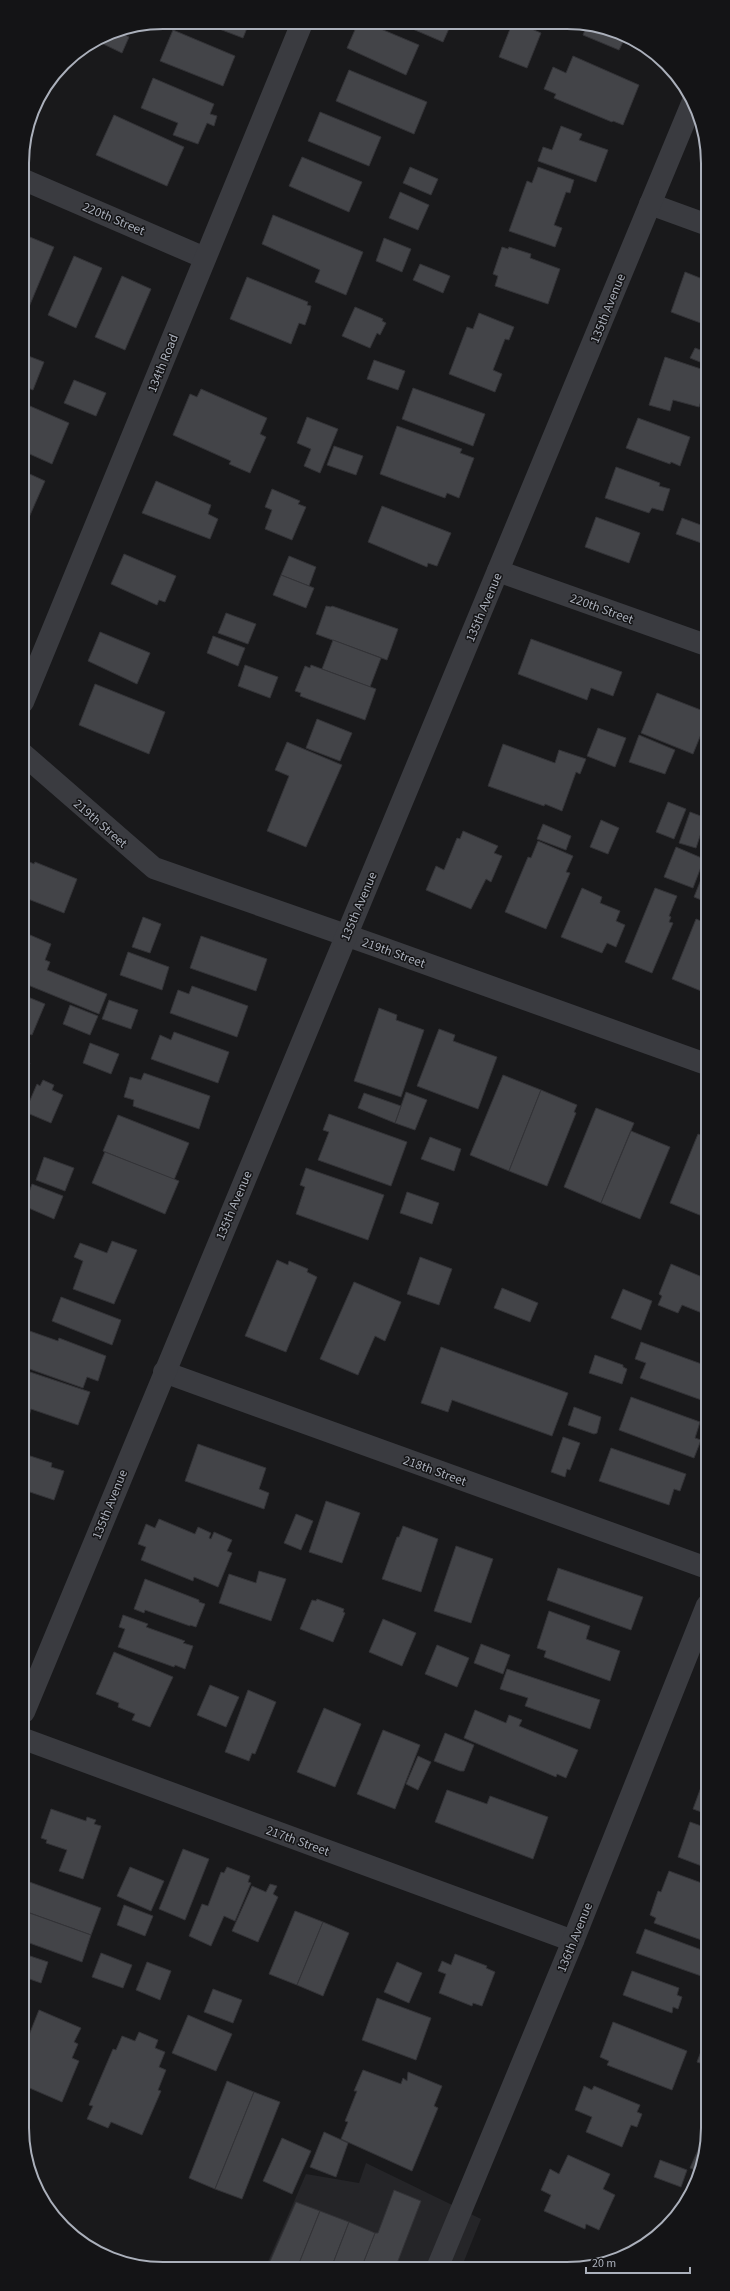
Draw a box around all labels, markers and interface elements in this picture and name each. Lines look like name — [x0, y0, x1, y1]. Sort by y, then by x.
street label: 220th Street — [80, 198, 148, 240]
street label: 135th Avenue — [586, 271, 630, 346]
street label: 134th Road — [143, 332, 183, 395]
street label: 135th Avenue — [461, 570, 507, 645]
street label: 220th Street — [568, 589, 636, 629]
street label: 219th Street — [70, 795, 132, 853]
street label: 135th Avenue — [336, 869, 382, 944]
street label: 219th Street — [360, 933, 428, 973]
street label: 135th Avenue — [211, 1168, 257, 1243]
street label: 218th Street — [401, 1451, 469, 1491]
street label: 135th Avenue — [88, 1467, 132, 1542]
street label: 217th Street — [264, 1821, 332, 1861]
street label: 136th Avenue — [553, 1900, 597, 1975]
scale bar — [586, 2249, 690, 2275]
text: 20 m — [592, 2255, 616, 2272]

